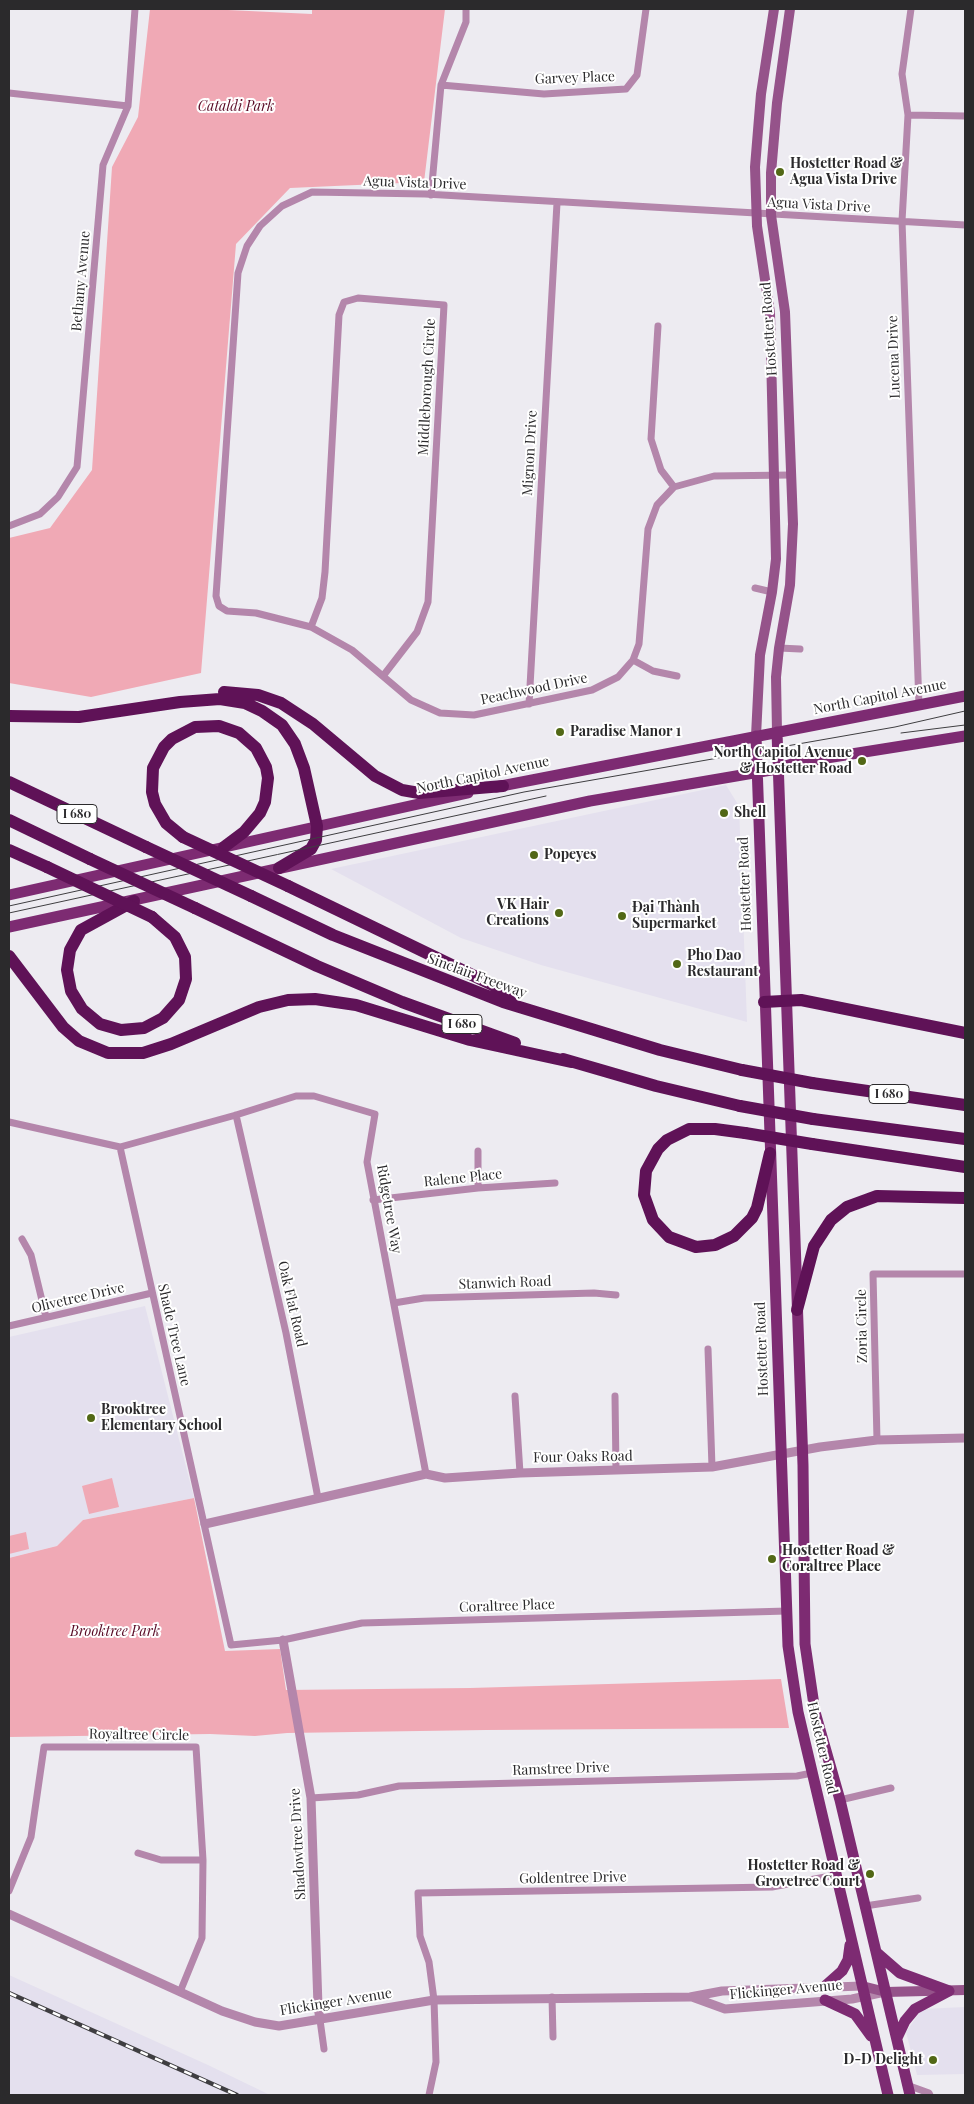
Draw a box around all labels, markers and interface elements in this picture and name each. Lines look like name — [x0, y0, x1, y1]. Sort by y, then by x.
street label: Garvey Place — [535, 68, 615, 88]
park label: Cataldi Park — [198, 99, 274, 115]
place label: Hostetter Road & Agua Vista Drive — [790, 156, 902, 188]
marker: Hostetter Road & Agua Vista Drive — [774, 166, 786, 178]
street label: Agua Vista Drive — [363, 173, 467, 193]
street label: Agua Vista Drive — [767, 194, 871, 216]
street label: Bethany Avenue — [68, 230, 94, 332]
street label: Hostetter Road — [757, 281, 781, 377]
street label: Lucena Drive — [884, 315, 904, 399]
street label: Middleborough Circle — [415, 318, 439, 456]
street label: Mignon Drive — [519, 410, 541, 496]
street label: Peachwood Drive — [479, 669, 589, 709]
street label: North Capitol Avenue — [812, 676, 948, 718]
place label: Paradise Manor 1 — [570, 724, 681, 740]
marker: Paradise Manor 1 — [554, 726, 566, 738]
place label: North Capitol Avenue & Hostetter Road — [713, 745, 852, 778]
street label: North Capitol Avenue — [415, 753, 551, 797]
marker: North Capitol Avenue & Hostetter Road — [856, 755, 868, 767]
road number: I 680 — [57, 804, 97, 824]
place label: Shell — [734, 805, 766, 821]
marker: Shell — [718, 807, 730, 819]
street label: Hostetter Road — [735, 837, 755, 931]
place label: Popeyes — [544, 847, 597, 863]
marker: Popeyes — [528, 849, 540, 861]
place label: VK Hair Creations — [486, 897, 549, 930]
place label: Đại Thành Supermarket — [632, 900, 717, 932]
marker: VK Hair Creations — [553, 907, 565, 919]
marker: Đại Thành Supermarket — [616, 910, 628, 922]
place label: Pho Dao Restaurant — [687, 948, 758, 980]
street label: Sinclair Freeway — [425, 950, 529, 1002]
marker: Pho Dao Restaurant — [671, 958, 683, 970]
road number: I 680 — [442, 1014, 482, 1034]
road number: I 680 — [869, 1084, 909, 1104]
street label: Ridgetree Way — [373, 1163, 405, 1255]
street label: Ralene Place — [423, 1166, 503, 1190]
street label: Oak Flat Road — [274, 1259, 310, 1349]
street label: Stanwich Road — [458, 1273, 552, 1293]
street label: Olivetree Drive — [30, 1279, 126, 1317]
street label: Shade Tree Lane — [154, 1282, 194, 1388]
street label: Zoria Circle — [853, 1289, 871, 1363]
street label: Hostetter Road — [752, 1302, 772, 1396]
place label: Brooktree Elementary School — [101, 1402, 222, 1434]
marker: Brooktree Elementary School — [85, 1412, 97, 1424]
street label: Four Oaks Road — [533, 1448, 633, 1466]
place label: Hostetter Road & Coraltree Place — [782, 1543, 894, 1575]
marker: Hostetter Road & Coraltree Place — [766, 1553, 778, 1565]
street label: Coraltree Place — [459, 1596, 555, 1616]
park label: Brooktree Park — [70, 1624, 160, 1640]
street label: Hostetter Road — [803, 1700, 841, 1796]
street label: Royaltree Circle — [89, 1726, 189, 1744]
street label: Ramstree Drive — [512, 1759, 610, 1779]
street label: Shadowtree Drive — [287, 1788, 309, 1900]
place label: Hostetter Road & Grovetree Court — [748, 1858, 860, 1890]
marker: Hostetter Road & Grovetree Court — [864, 1868, 876, 1880]
street label: Goldentree Drive — [519, 1869, 627, 1887]
street label: Flickinger Avenue — [729, 1977, 843, 2003]
street label: Flickinger Avenue — [279, 1985, 393, 2019]
place label: D-D Delight — [844, 2052, 923, 2068]
marker: D-D Delight — [927, 2054, 939, 2066]

